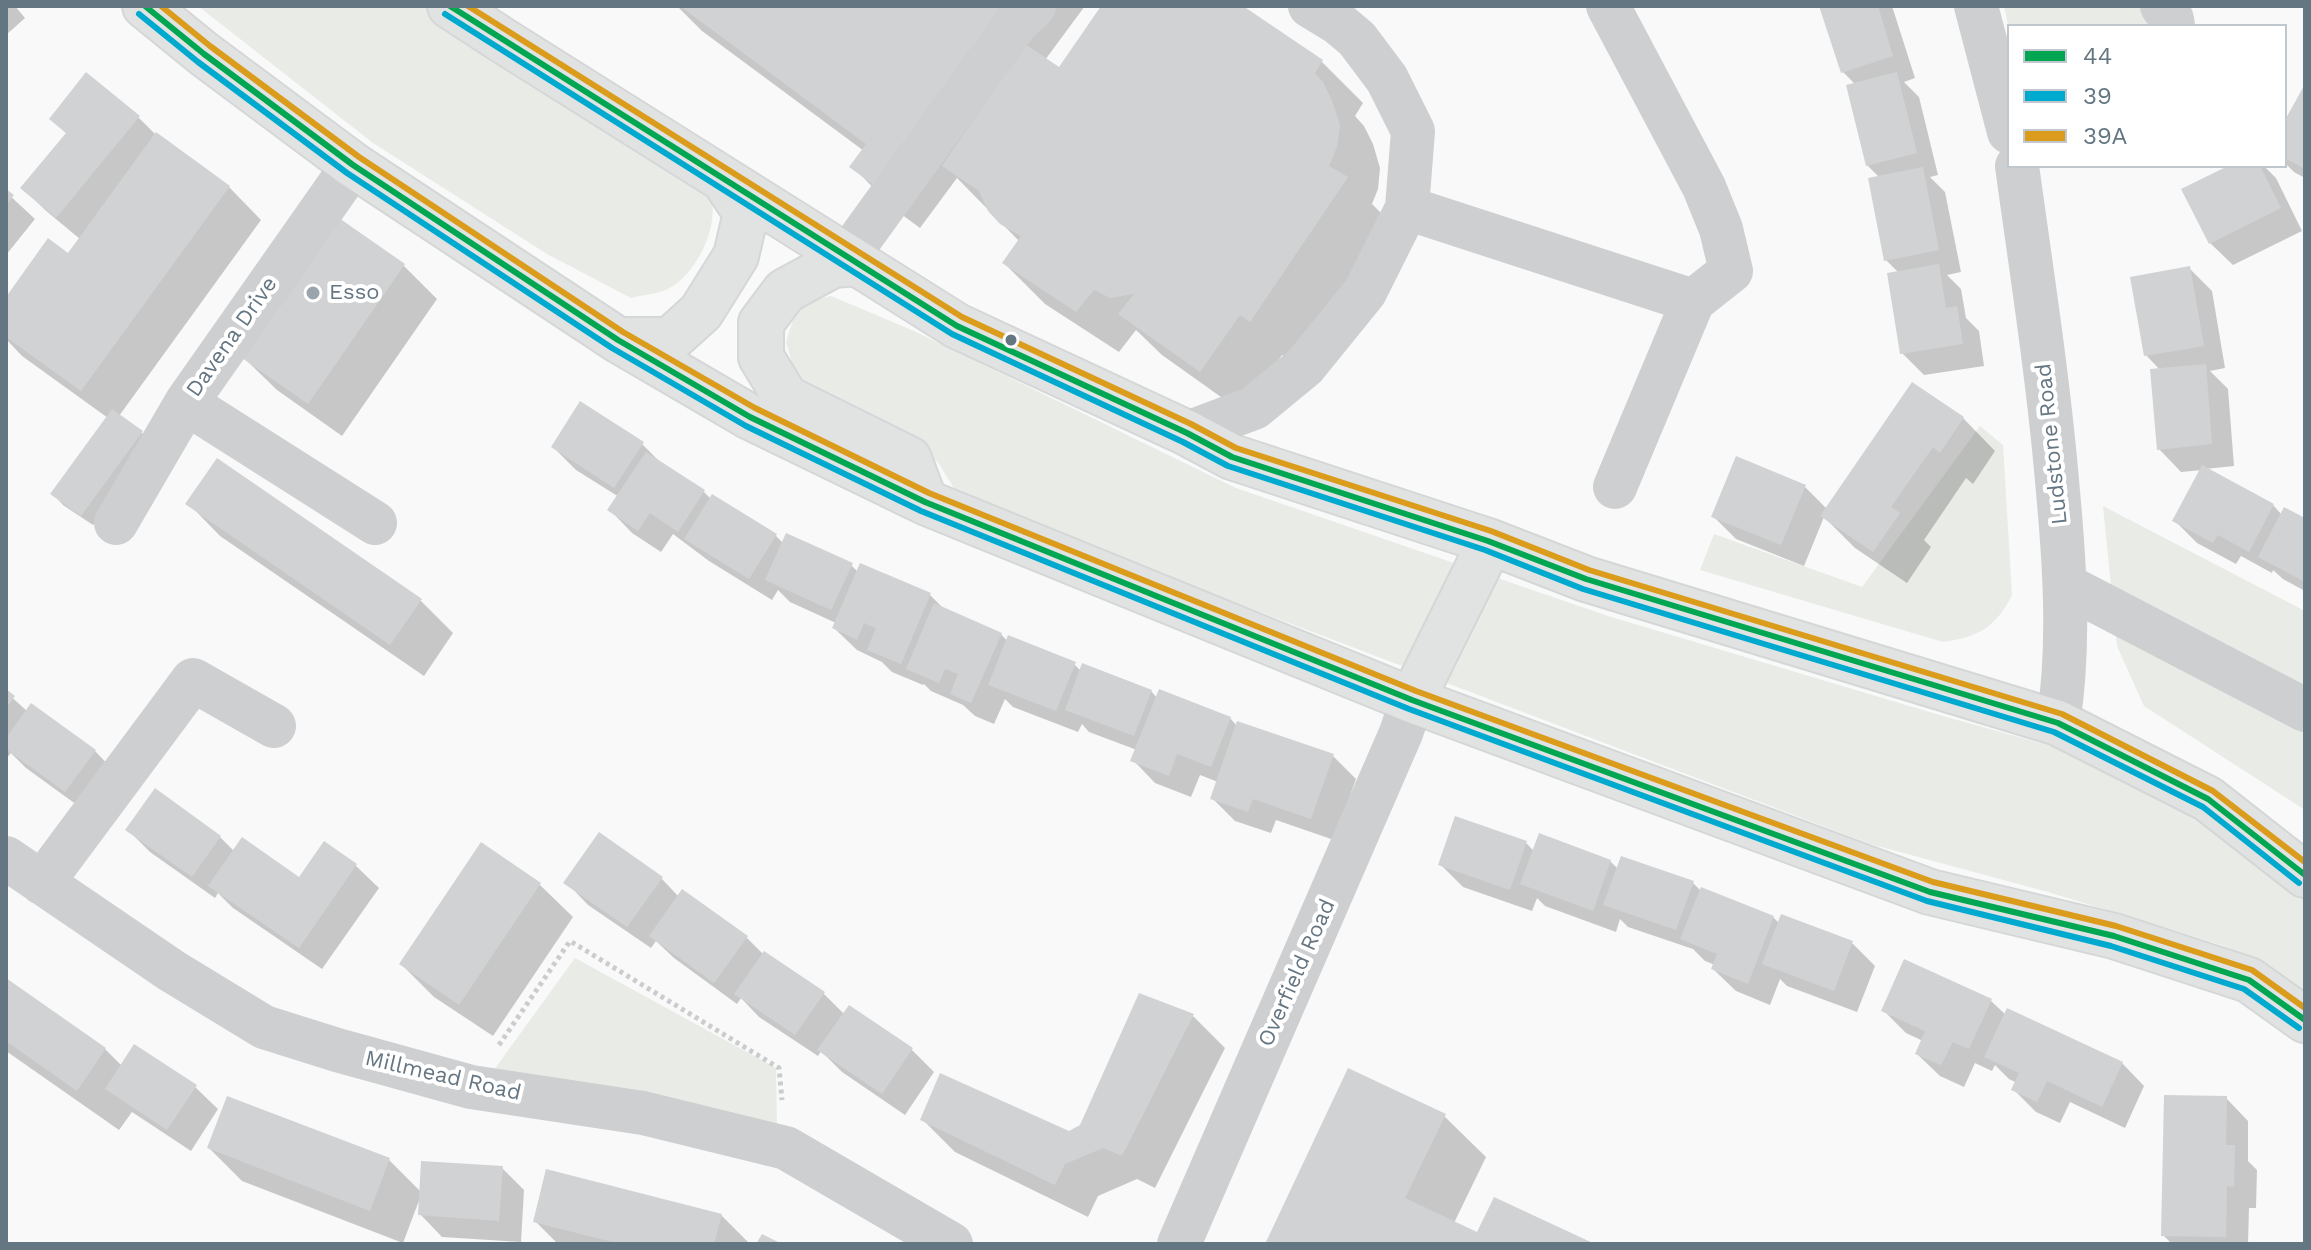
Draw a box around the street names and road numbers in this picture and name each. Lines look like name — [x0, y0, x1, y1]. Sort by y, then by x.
street label: Davena Drive — [181, 272, 283, 402]
street label: Ludstone Road — [2030, 362, 2074, 526]
street label: Overfield Road — [1253, 895, 1341, 1051]
street label: Millmead Road — [362, 1045, 524, 1107]

